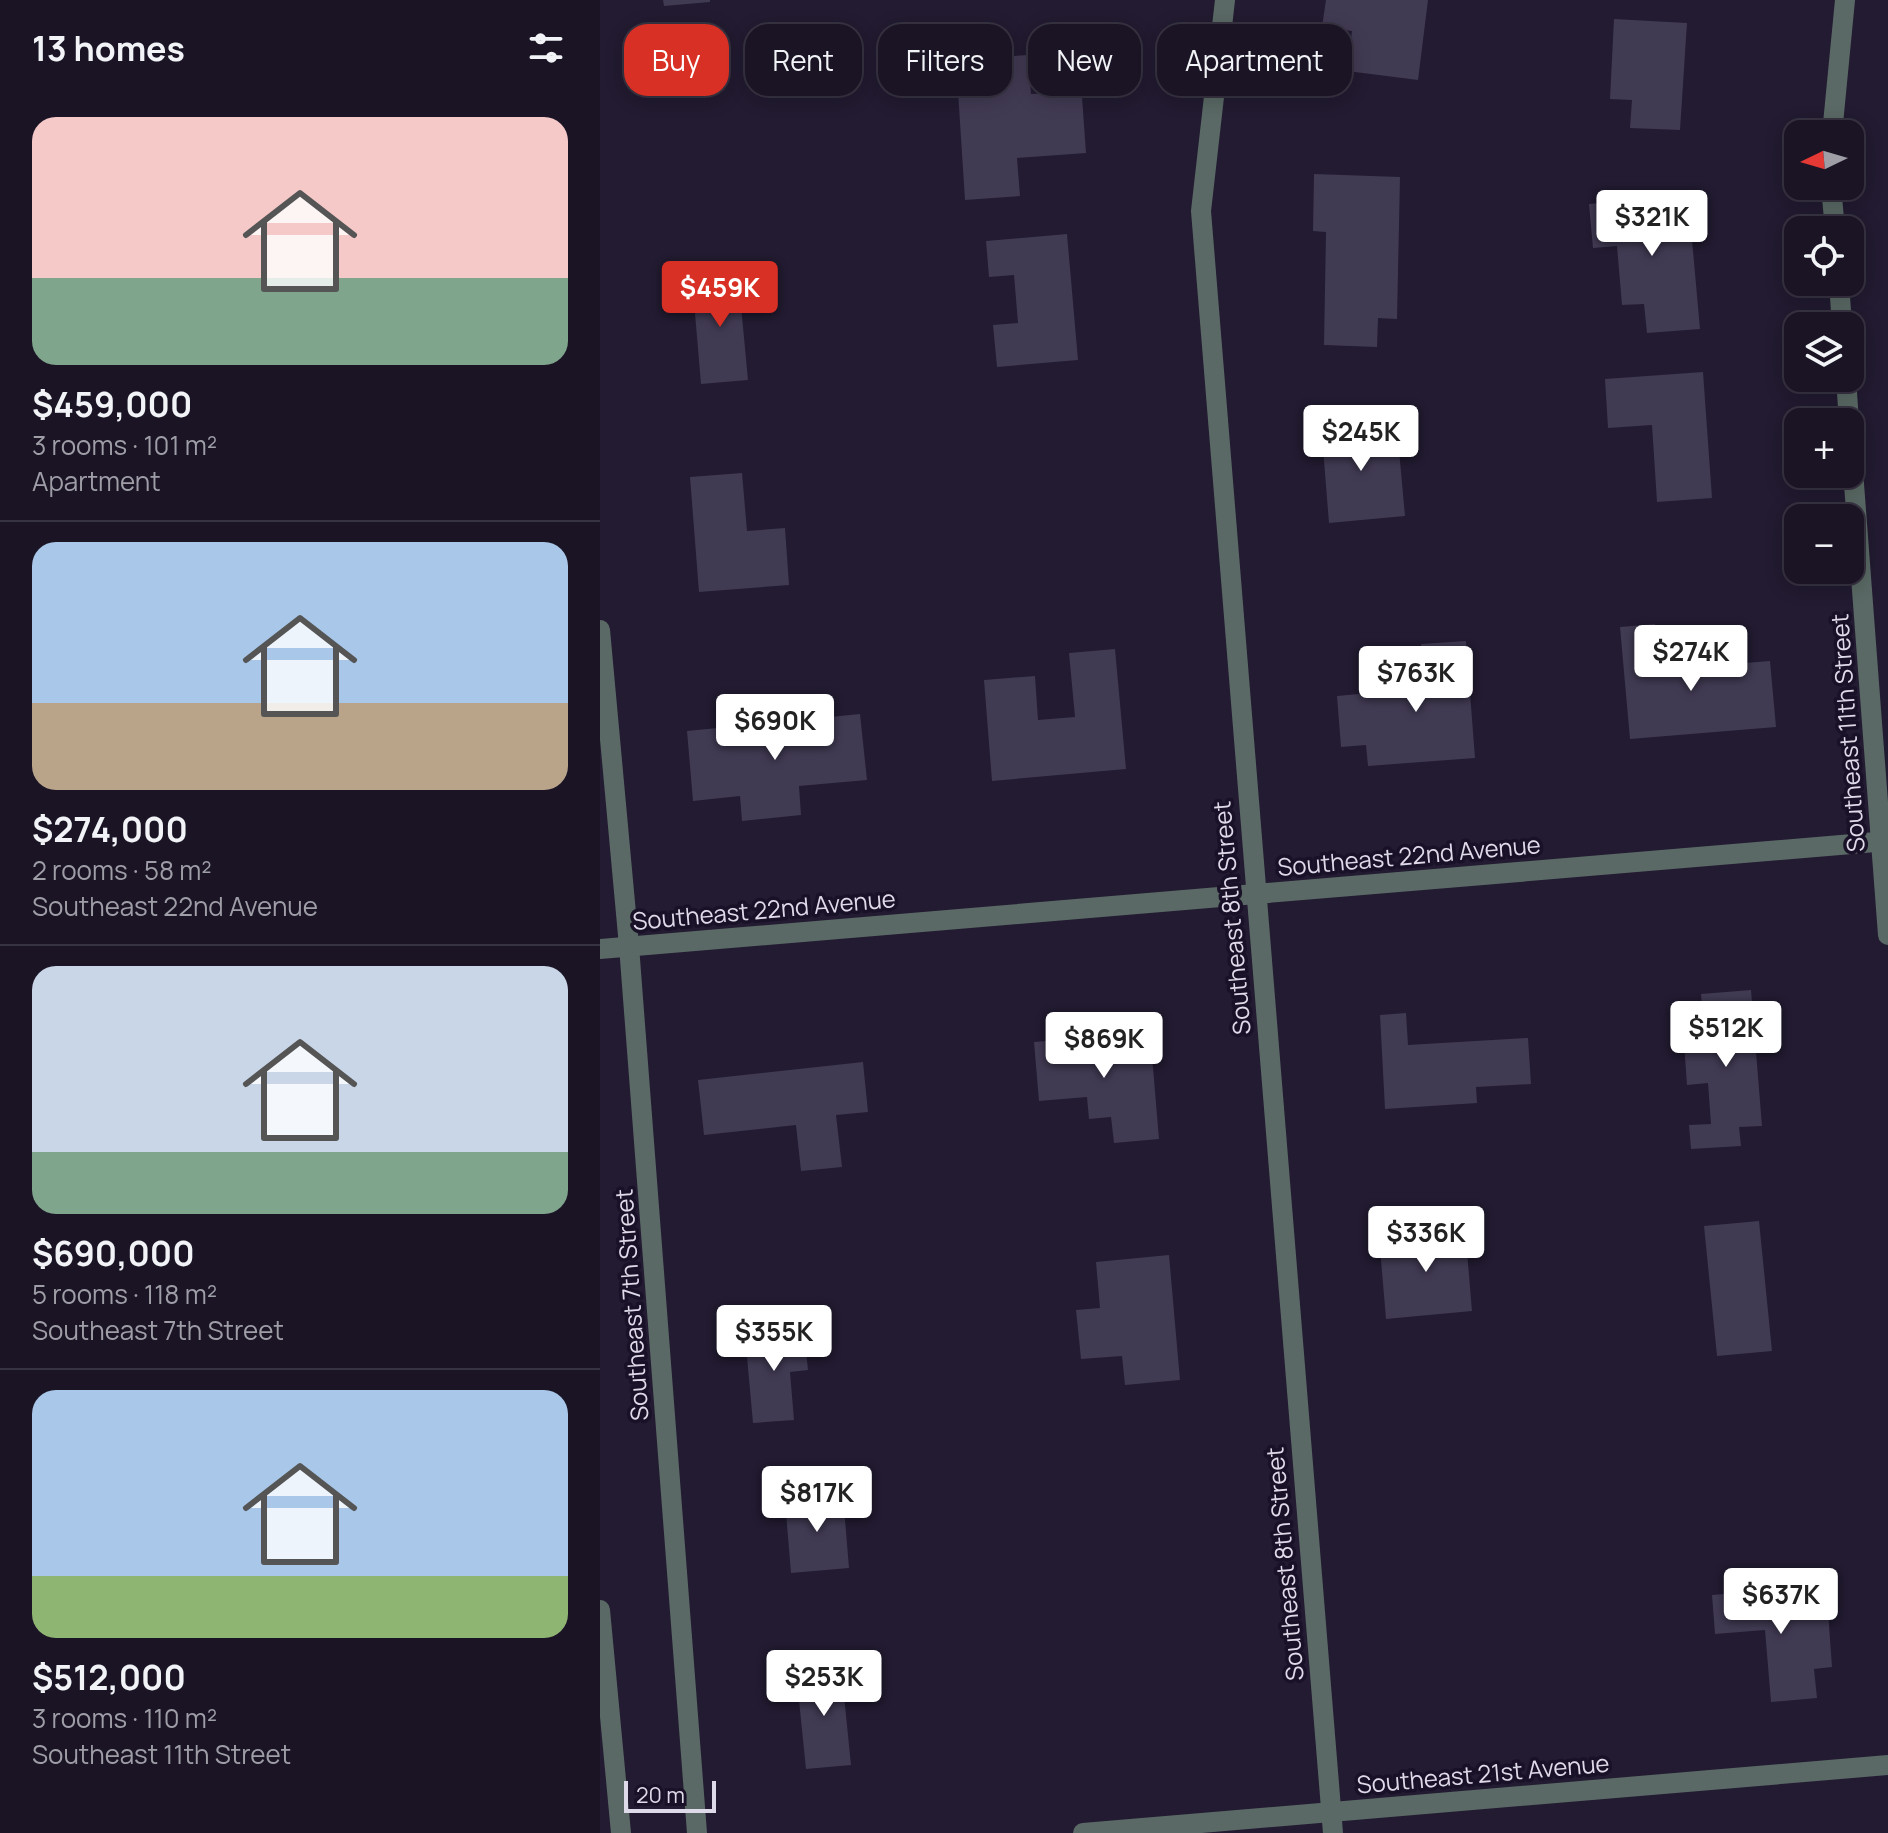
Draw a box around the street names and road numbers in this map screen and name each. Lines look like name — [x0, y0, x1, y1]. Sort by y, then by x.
street label: Southeast 11th Street — [1822, 613, 1872, 853]
street label: Southeast 8th Street — [1204, 800, 1258, 1036]
street label: Southeast 22nd Avenue — [1276, 827, 1542, 883]
street label: Southeast 22nd Avenue — [631, 881, 897, 937]
street label: Southeast 7th Street — [606, 1188, 656, 1422]
street label: Southeast 8th Street — [1257, 1446, 1311, 1682]
street label: Southeast 21st Avenue — [1355, 1746, 1611, 1800]

